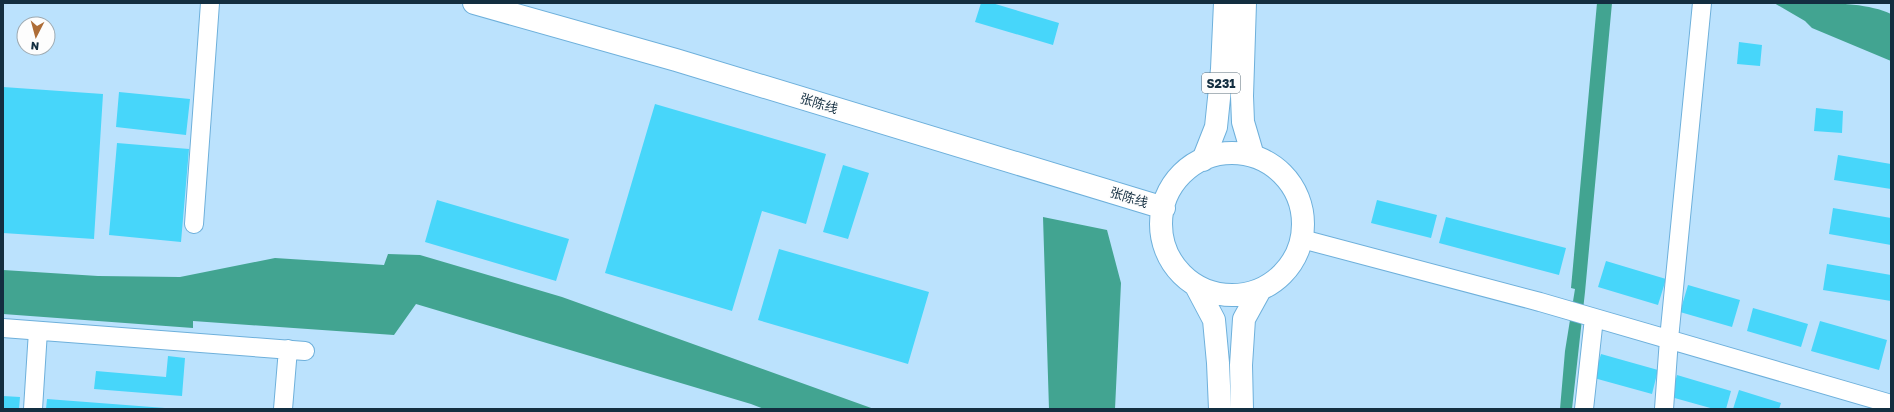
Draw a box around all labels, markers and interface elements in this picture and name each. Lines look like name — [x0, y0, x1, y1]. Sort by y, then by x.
north arrow — [16, 16, 56, 56]
text: N — [30, 40, 40, 53]
road number: S231 — [1202, 73, 1240, 93]
street label: 张陈线 — [798, 90, 840, 116]
street label: 张陈线 — [1108, 184, 1150, 210]

